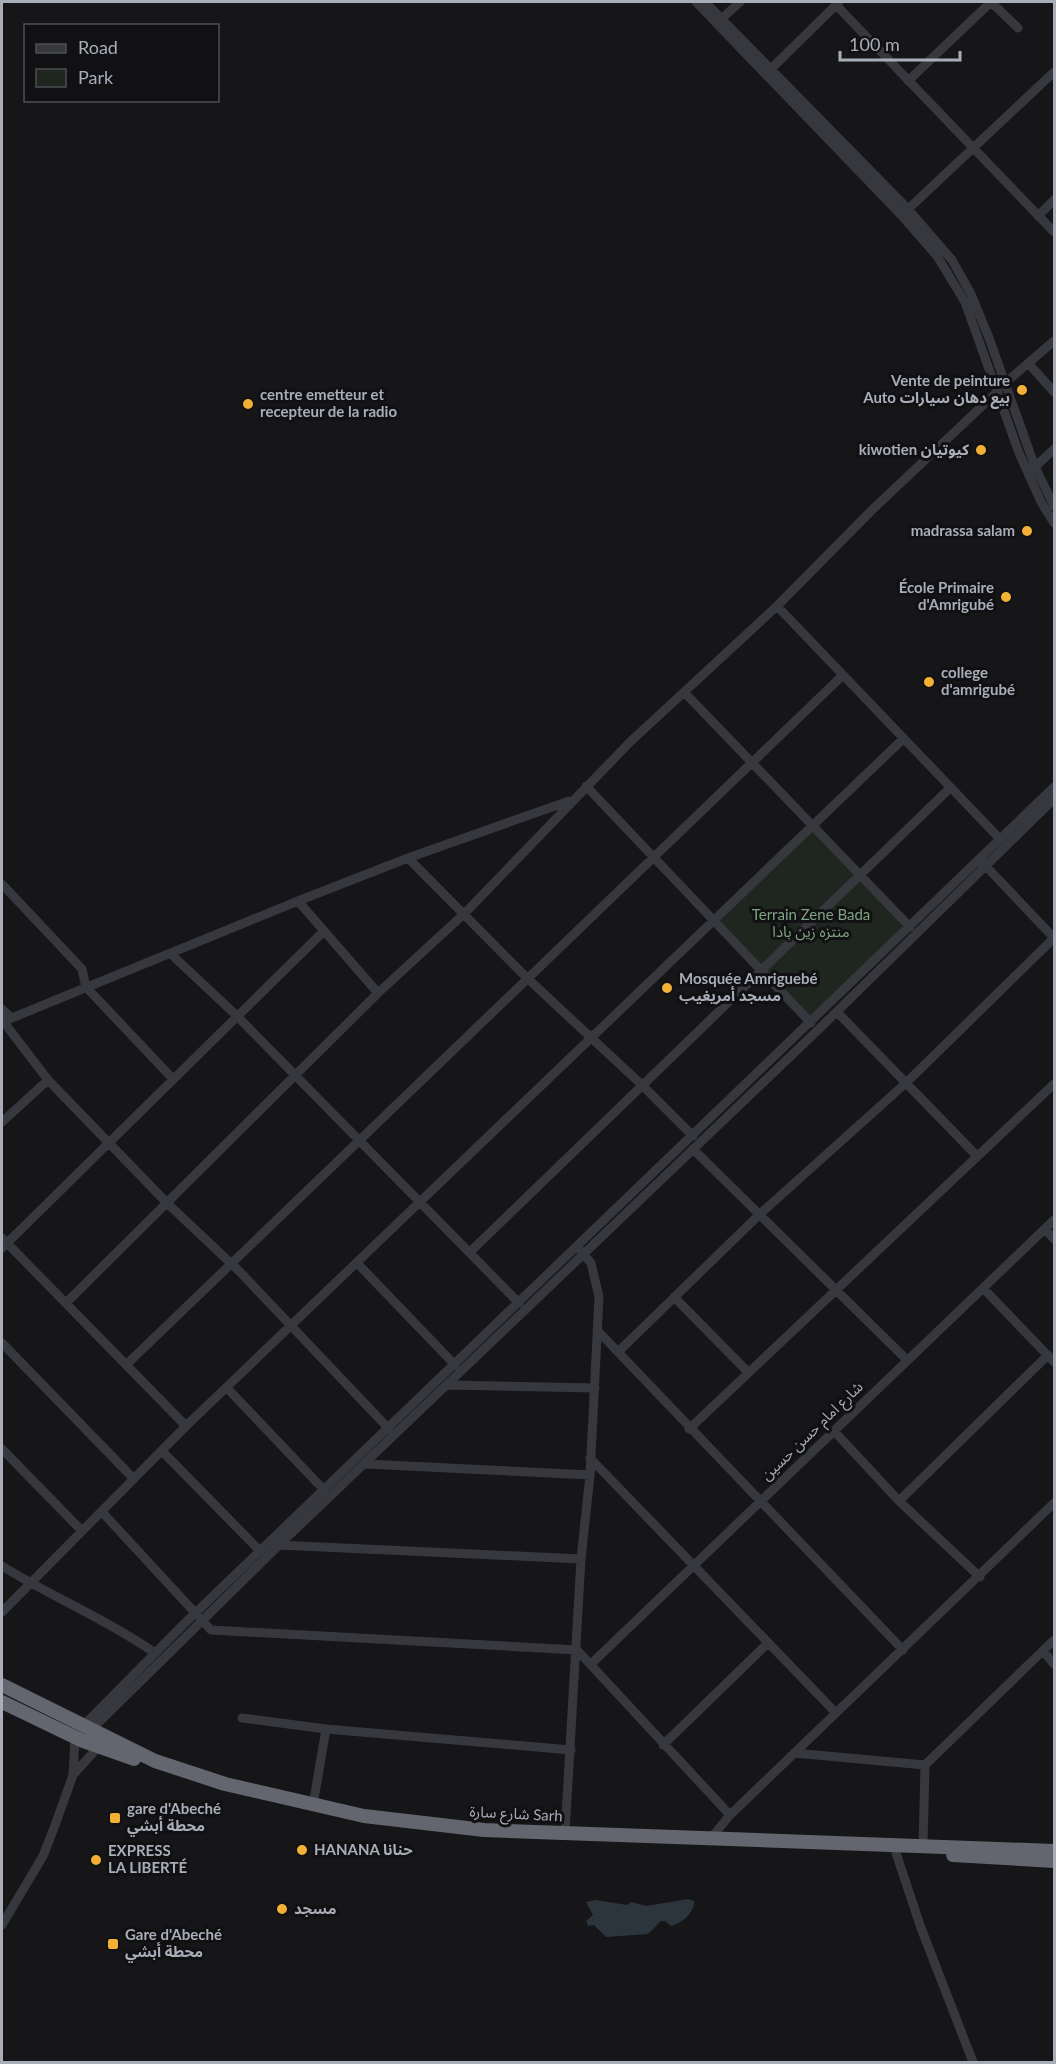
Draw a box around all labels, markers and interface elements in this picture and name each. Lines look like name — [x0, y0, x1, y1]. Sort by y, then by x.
legend — [24, 24, 219, 102]
scale bar — [840, 24, 960, 62]
text: 100 m — [849, 33, 900, 55]
text: Road — [78, 36, 118, 58]
text: Park — [78, 66, 114, 88]
place label: Vente de peinture Auto بيع دهان سيارات — [862, 371, 1010, 409]
marker: Vente de peinture Auto بيع دهان سيارات — [1015, 383, 1029, 397]
place label: centre emetteur et recepteur de la radio — [260, 385, 397, 420]
marker: centre emetteur et recepteur de la radio — [241, 397, 255, 411]
place label: kiwotien كيوتيان — [859, 440, 969, 459]
marker: kiwotien كيوتيان — [974, 443, 988, 457]
place label: madrassa salam — [911, 521, 1015, 539]
marker: madrassa salam — [1020, 524, 1034, 538]
place label: École Primaire d'Amrigubé — [899, 578, 994, 613]
marker: École Primaire d'Amrigubé — [999, 590, 1013, 604]
place label: college d'amrigubé — [941, 663, 1015, 698]
marker: college d'amrigubé — [922, 675, 936, 689]
park label: Terrain Zene Bada منتزه زين بادا — [752, 905, 870, 941]
place label: Mosquée Amriguebé مسجد أمريغيب — [679, 969, 818, 1005]
marker: Mosquée Amriguebé مسجد أمريغيب — [660, 981, 674, 995]
street label: شارع امام حسن حسين — [757, 1377, 869, 1486]
place label: gare d'Abeché محطة أبشي — [127, 1799, 221, 1837]
street label: شارع سارة Sarh — [469, 1802, 563, 1828]
marker: gare d'Abeché محطة أبشي — [108, 1811, 122, 1825]
place label: HANANA حنانا — [314, 1840, 413, 1858]
place label: EXPRESS LA LIBERTÉ — [108, 1841, 187, 1876]
marker: HANANA حنانا — [295, 1843, 309, 1857]
marker: EXPRESS LA LIBERTÉ — [89, 1853, 103, 1867]
place label: مسجد — [294, 1899, 336, 1917]
marker: مسجد — [275, 1902, 289, 1916]
place label: Gare d'Abeché محطة أبشي — [125, 1925, 222, 1963]
marker: Gare d'Abeché محطة أبشي — [106, 1937, 120, 1951]

